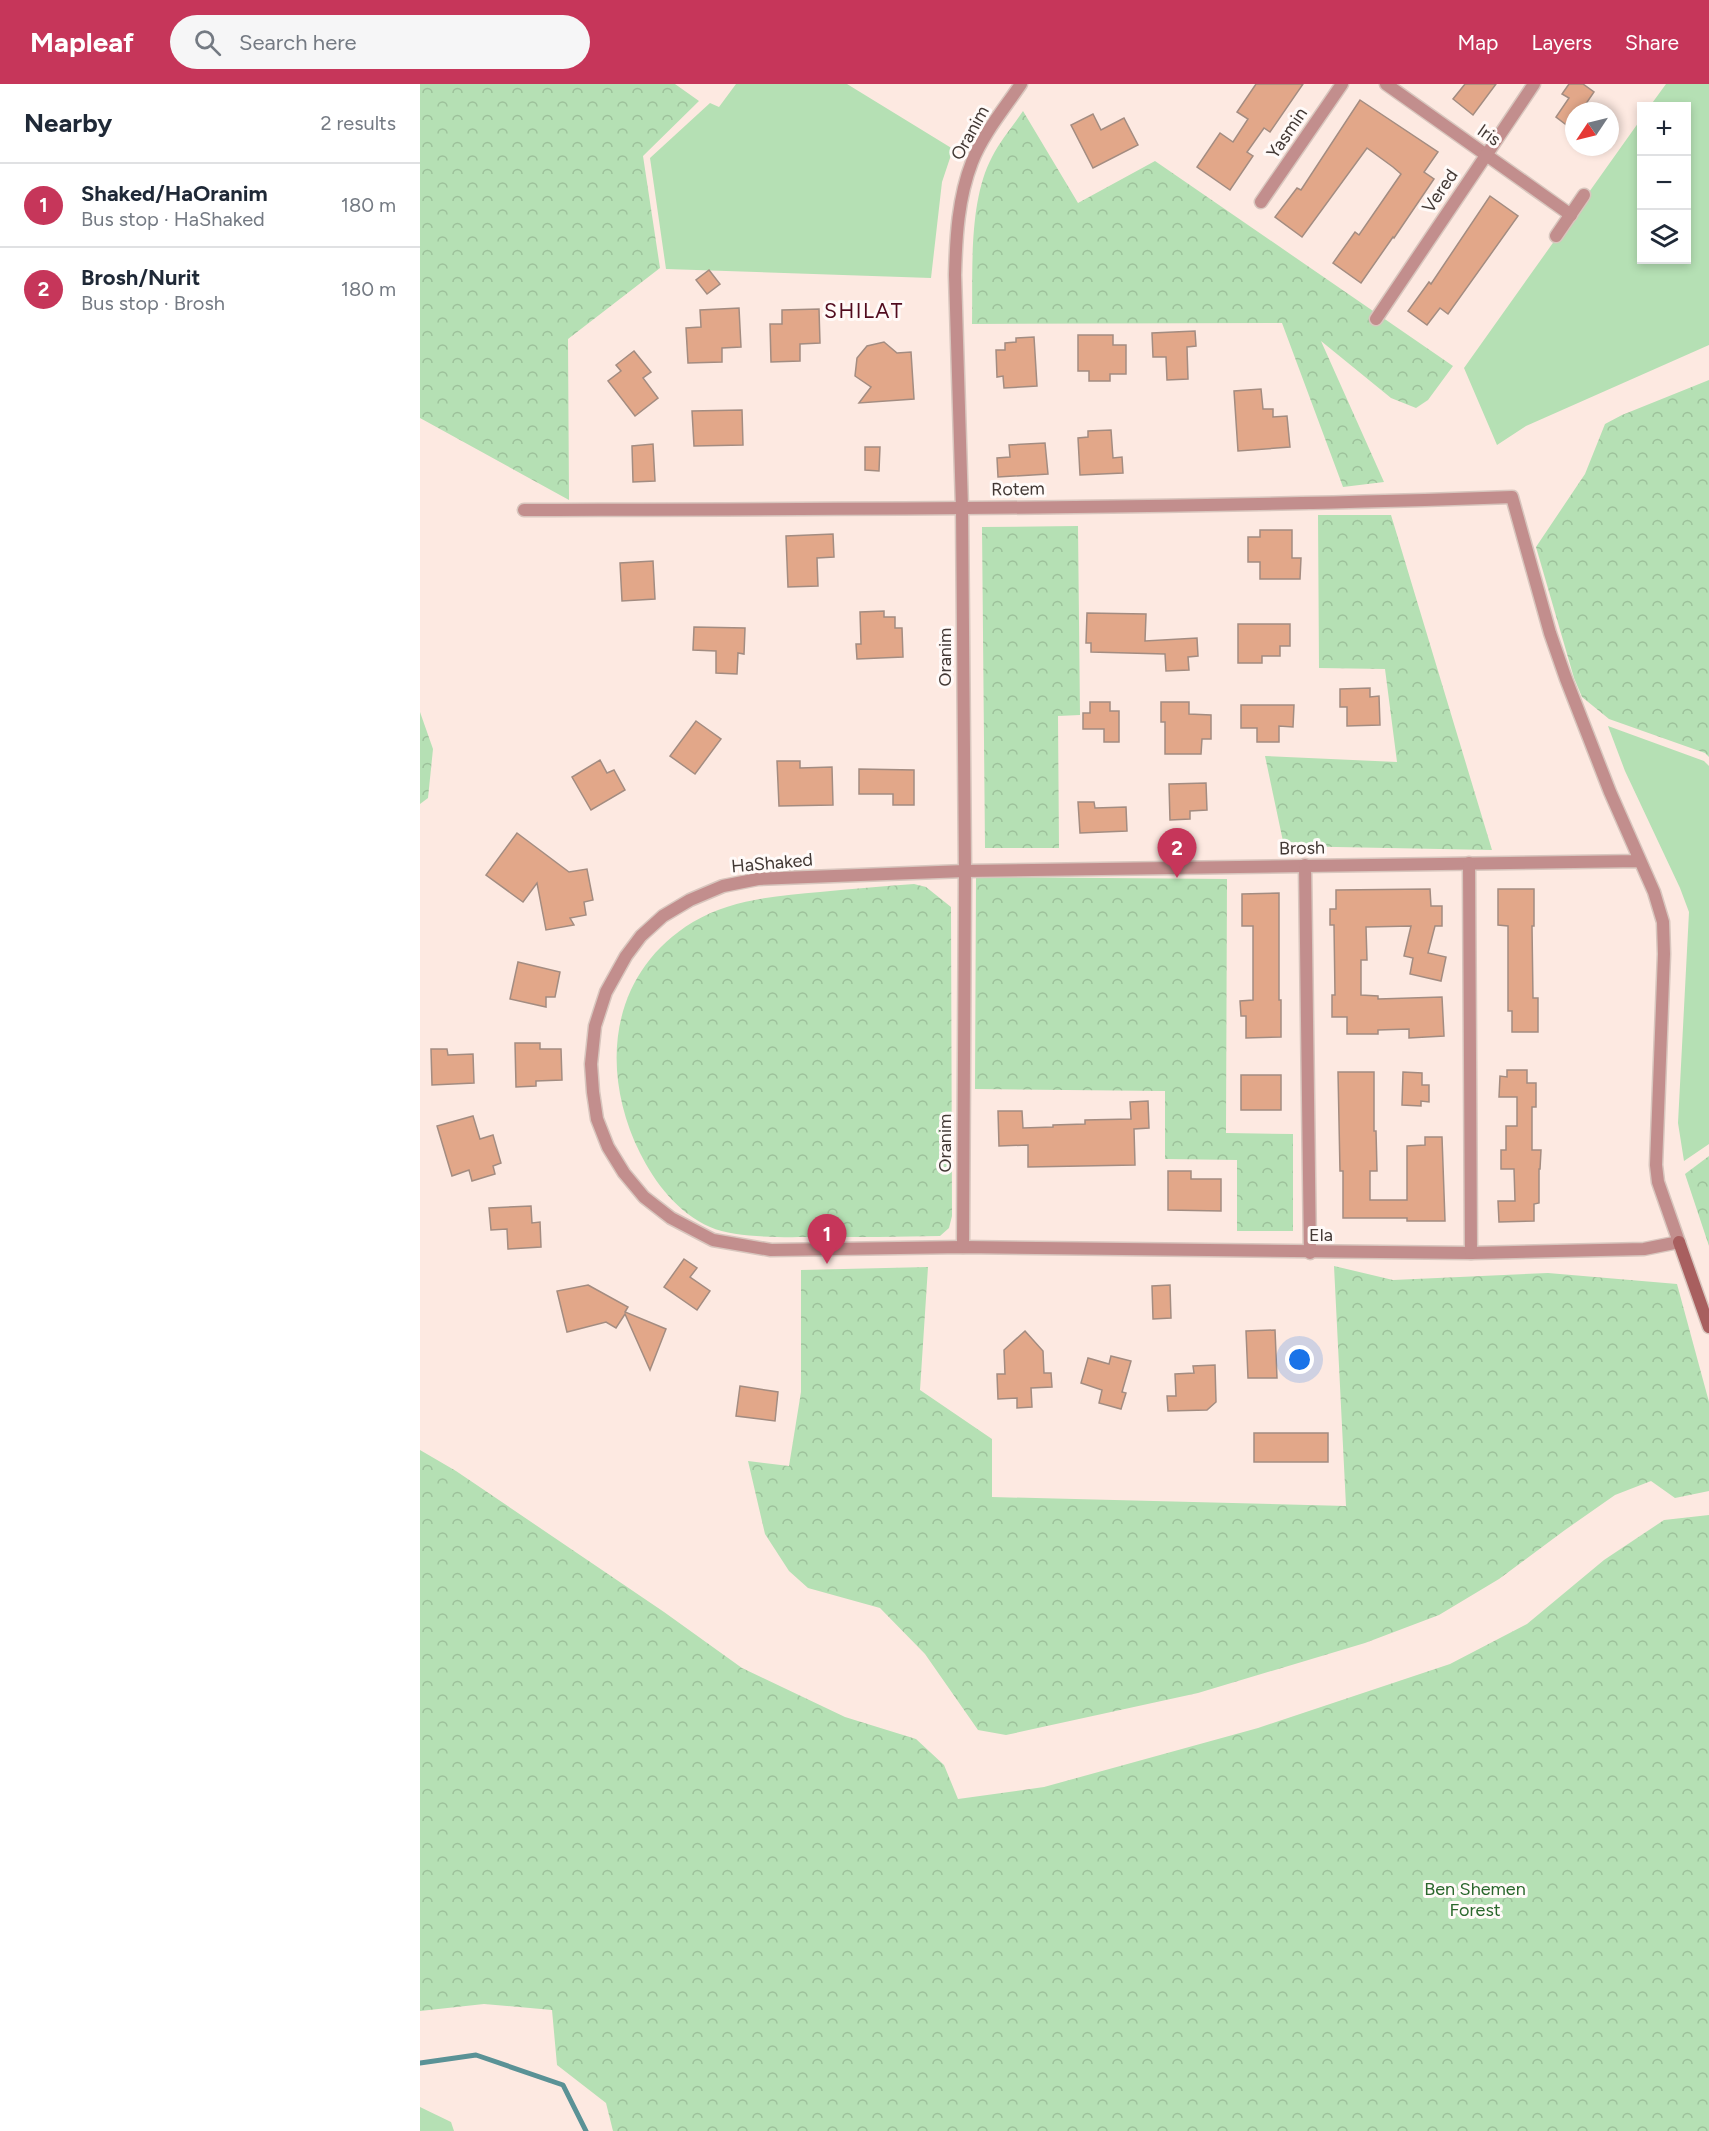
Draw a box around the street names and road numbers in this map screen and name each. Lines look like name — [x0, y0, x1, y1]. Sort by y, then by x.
street label: Oranim — [946, 102, 994, 164]
street label: Yasmin — [1262, 103, 1312, 163]
street label: Iris — [1473, 119, 1505, 151]
street label: Vered — [1417, 165, 1463, 217]
street label: Rotem — [991, 478, 1045, 500]
street label: Oranim — [934, 628, 956, 686]
street label: Brosh — [1279, 837, 1325, 859]
street label: HaShaked — [730, 848, 814, 878]
street label: Oranim — [934, 1114, 956, 1172]
street label: Ela — [1309, 1224, 1333, 1246]

